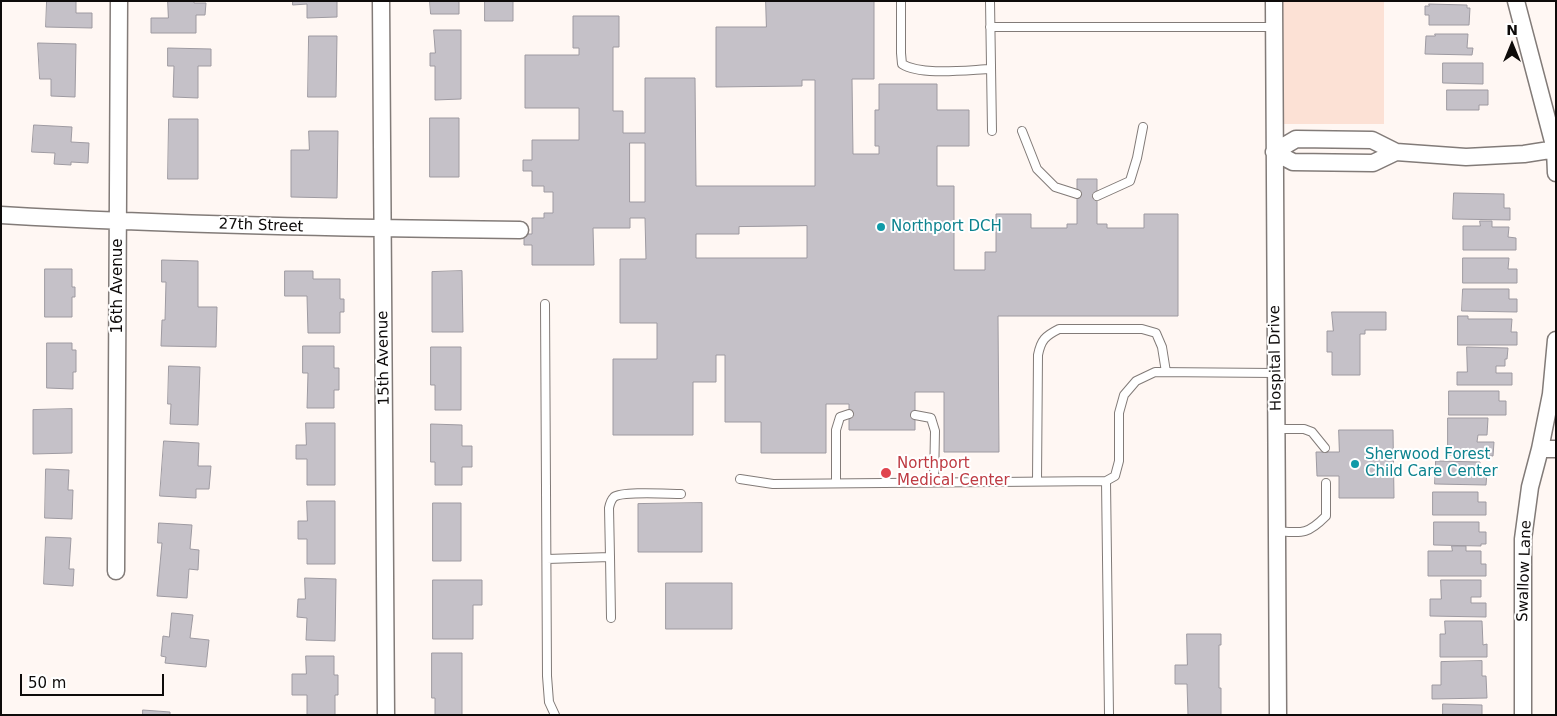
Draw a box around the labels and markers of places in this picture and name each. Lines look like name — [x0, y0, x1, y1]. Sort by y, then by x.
place label: Northport DCH — [891, 218, 1002, 236]
marker: Northport DCH — [875, 221, 887, 233]
place label: Sherwood Forest Child Care Center — [1365, 446, 1498, 481]
place label: Northport Medical Center — [897, 455, 1010, 490]
marker: Sherwood Forest Child Care Center — [1349, 458, 1361, 470]
marker: Northport Medical Center — [879, 466, 893, 480]

